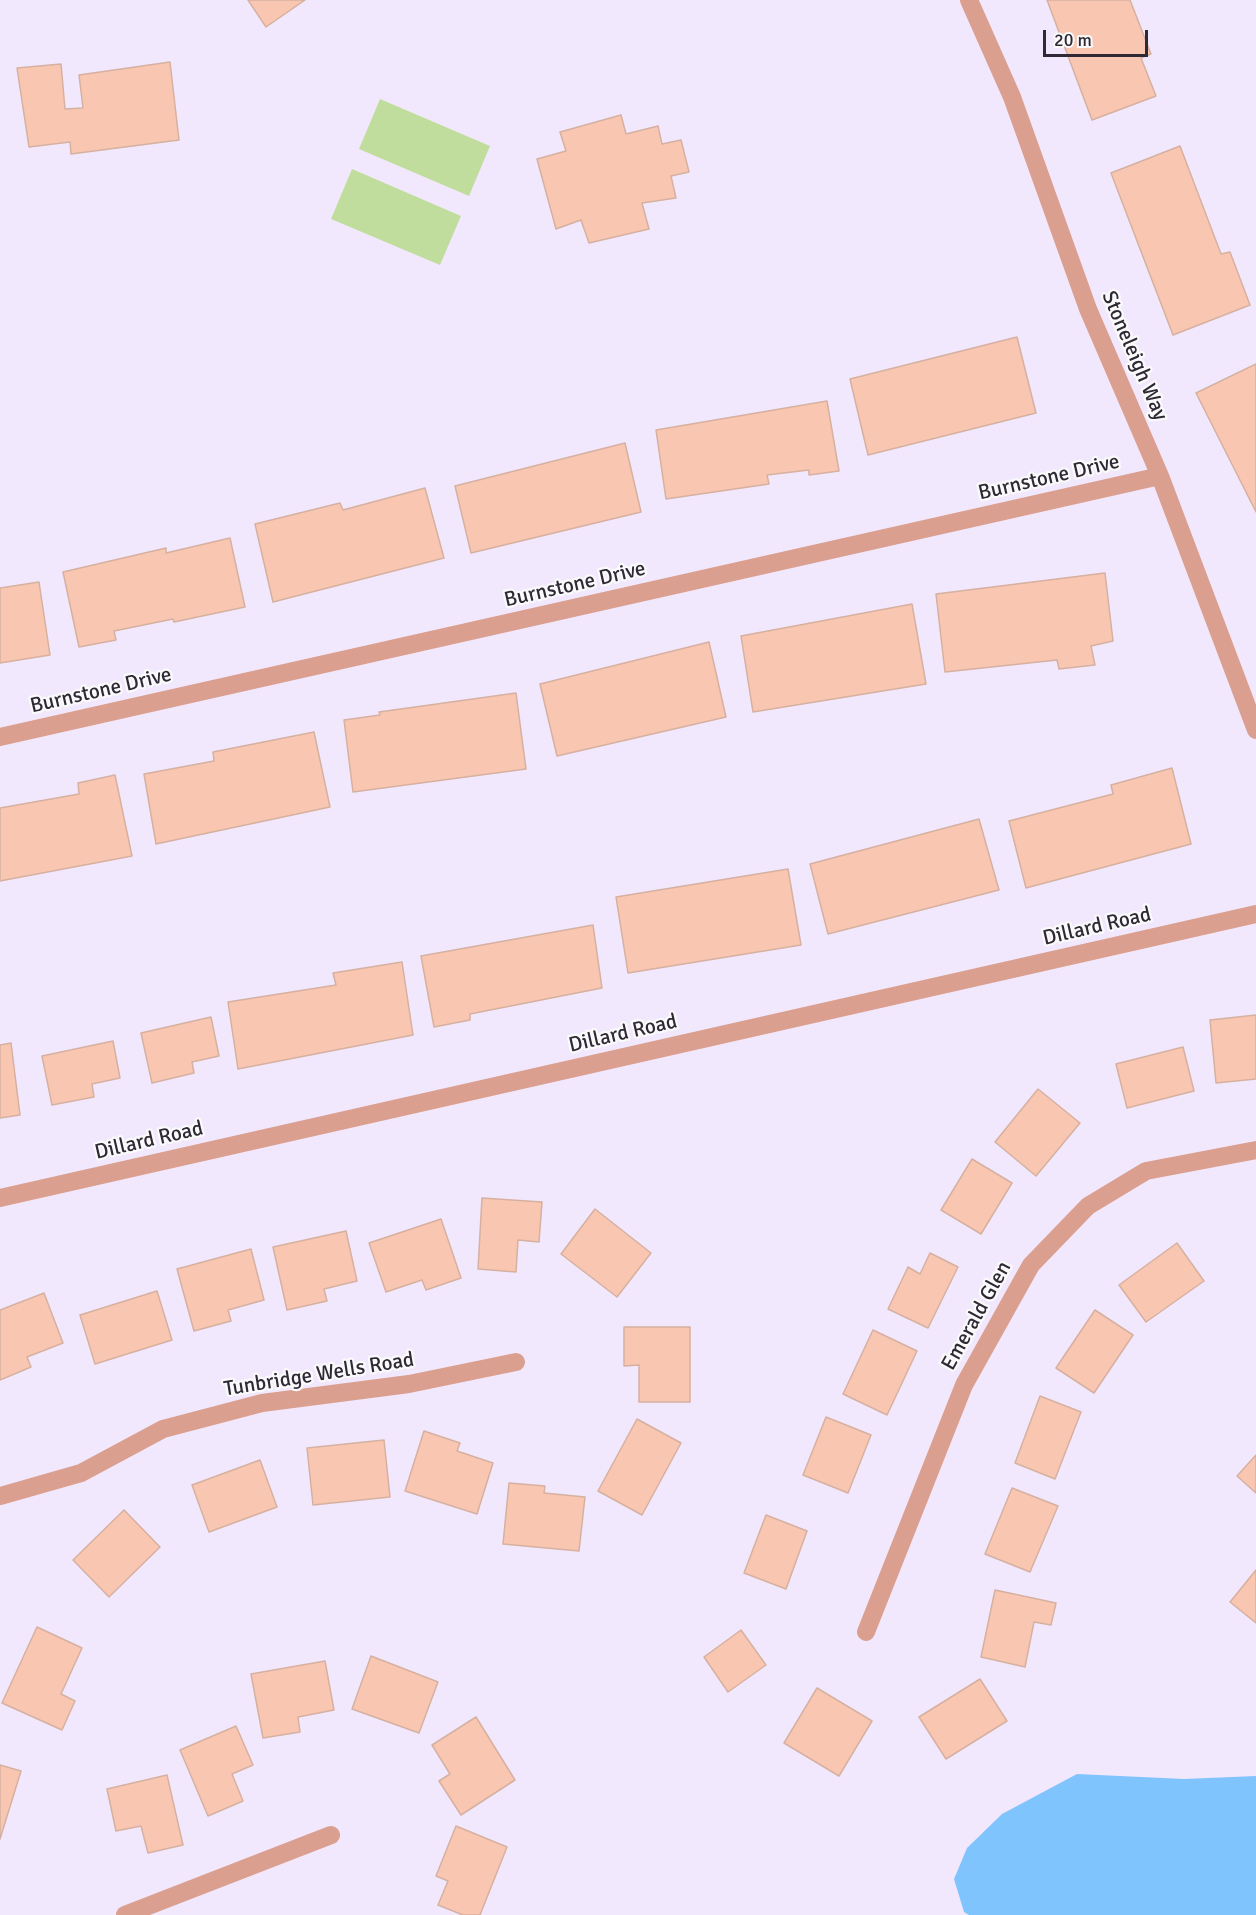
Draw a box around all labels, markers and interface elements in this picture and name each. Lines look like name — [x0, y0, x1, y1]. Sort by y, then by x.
scale bar — [1046, 18, 1151, 56]
text: 20 m — [1054, 29, 1092, 51]
street label: Stoneleigh Way — [1095, 287, 1173, 425]
street label: Burnstone Drive — [976, 450, 1122, 506]
street label: Burnstone Drive — [502, 557, 648, 613]
street label: Burnstone Drive — [28, 663, 174, 719]
street label: Dillard Road — [1040, 902, 1154, 952]
street label: Dillard Road — [566, 1009, 680, 1059]
street label: Dillard Road — [92, 1116, 206, 1166]
street label: Emerald Glen — [937, 1257, 1017, 1375]
street label: Tunbridge Wells Road — [222, 1348, 416, 1402]

